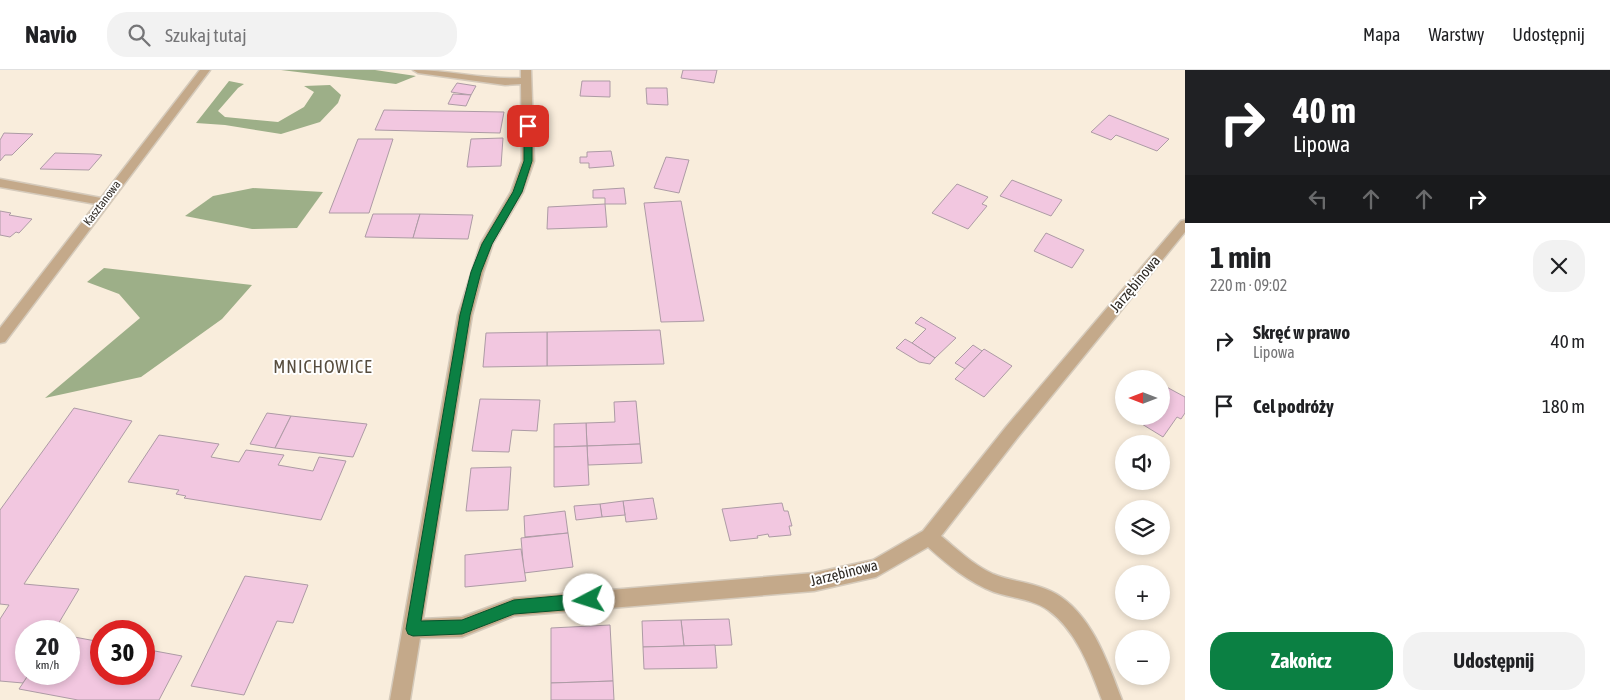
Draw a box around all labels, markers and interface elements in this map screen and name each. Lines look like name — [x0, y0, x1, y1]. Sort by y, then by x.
search box — [107, 12, 457, 57]
text: Navio — [25, 21, 77, 48]
icon: search — [125, 21, 153, 49]
text: Szukaj tutaj — [165, 24, 247, 46]
text: Mapa — [1363, 24, 1400, 45]
text: Warstwy — [1428, 24, 1484, 45]
text: Udostępnij — [1512, 24, 1585, 45]
icon: right — [1210, 90, 1275, 155]
text: 40 m — [1293, 90, 1356, 130]
pin — [507, 105, 549, 147]
icon: arrive — [514, 112, 542, 140]
text: Lipowa — [1293, 131, 1350, 157]
street label: Kasztanowa — [81, 178, 123, 228]
icon: left — [1304, 185, 1332, 213]
icon: ahead — [1357, 185, 1385, 213]
icon: ahead — [1410, 185, 1438, 213]
icon: right — [1463, 185, 1491, 213]
text: 1 min — [1210, 240, 1271, 274]
button: close — [1533, 240, 1585, 292]
street label: Jarzębinowa — [1106, 252, 1163, 315]
text: 220 m · 09:02 — [1210, 276, 1287, 294]
text: Skręć w prawo — [1253, 321, 1350, 343]
icon: right — [1210, 327, 1238, 355]
text: 40 m — [1551, 330, 1585, 352]
text: Lipowa — [1253, 343, 1295, 361]
district label: MNICHOWICE — [273, 356, 373, 377]
north arrow — [1115, 370, 1170, 425]
map controls — [1115, 370, 1170, 685]
icon: arrive — [1210, 392, 1238, 420]
text: Cel podróży — [1253, 395, 1334, 417]
text: 180 m — [1542, 395, 1585, 417]
button: sound — [1115, 435, 1170, 490]
button: layers — [1115, 500, 1170, 555]
street label: Jarzębinowa — [808, 556, 879, 589]
button: + — [1115, 565, 1170, 620]
position arrow — [562, 573, 614, 625]
speed limit sign: 30 — [90, 620, 155, 685]
button: − — [1115, 630, 1170, 685]
text: 20 — [36, 632, 59, 660]
button: Zakończ — [1210, 632, 1393, 690]
button: Udostępnij — [1403, 632, 1585, 690]
text: km/h — [36, 658, 59, 672]

